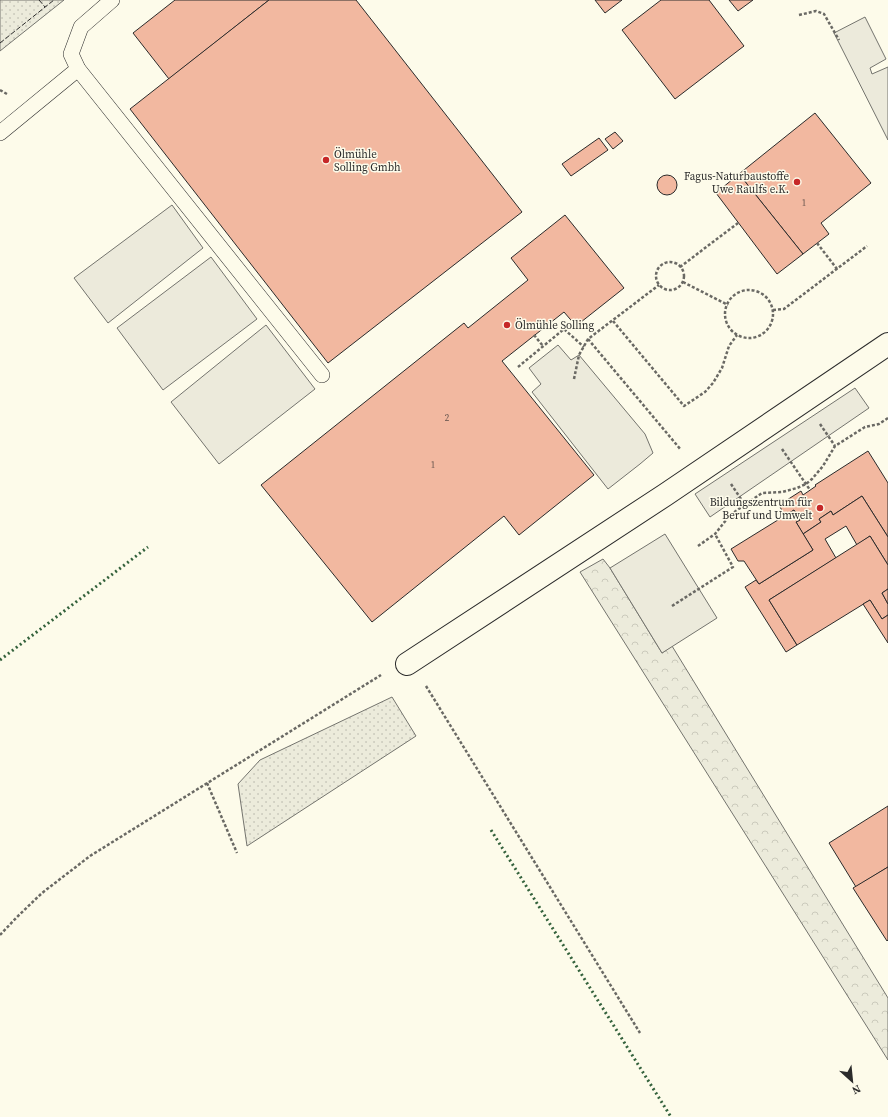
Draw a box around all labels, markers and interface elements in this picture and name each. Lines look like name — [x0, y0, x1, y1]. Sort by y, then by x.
place label: Ölmühle Solling Gmbh — [334, 146, 401, 175]
marker: Ölmühle Solling Gmbh — [321, 155, 331, 165]
place label: Fagus-Naturbaustoffe Uwe Raulfs e.K. — [684, 169, 789, 197]
marker: Fagus-Naturbaustoffe Uwe Raulfs e.K. — [792, 177, 802, 187]
house number: 1 — [802, 197, 806, 209]
place label: Ölmühle Solling — [515, 317, 594, 333]
marker: Ölmühle Solling — [502, 320, 512, 330]
house number: 2 — [445, 412, 450, 424]
house number: 1 — [431, 459, 435, 471]
place label: Bildungszentrum für Beruf und Umwelt — [710, 495, 812, 523]
marker: Bildungszentrum für Beruf und Umwelt — [815, 503, 825, 513]
north arrow — [832, 1061, 872, 1101]
text: N — [849, 1081, 863, 1098]

